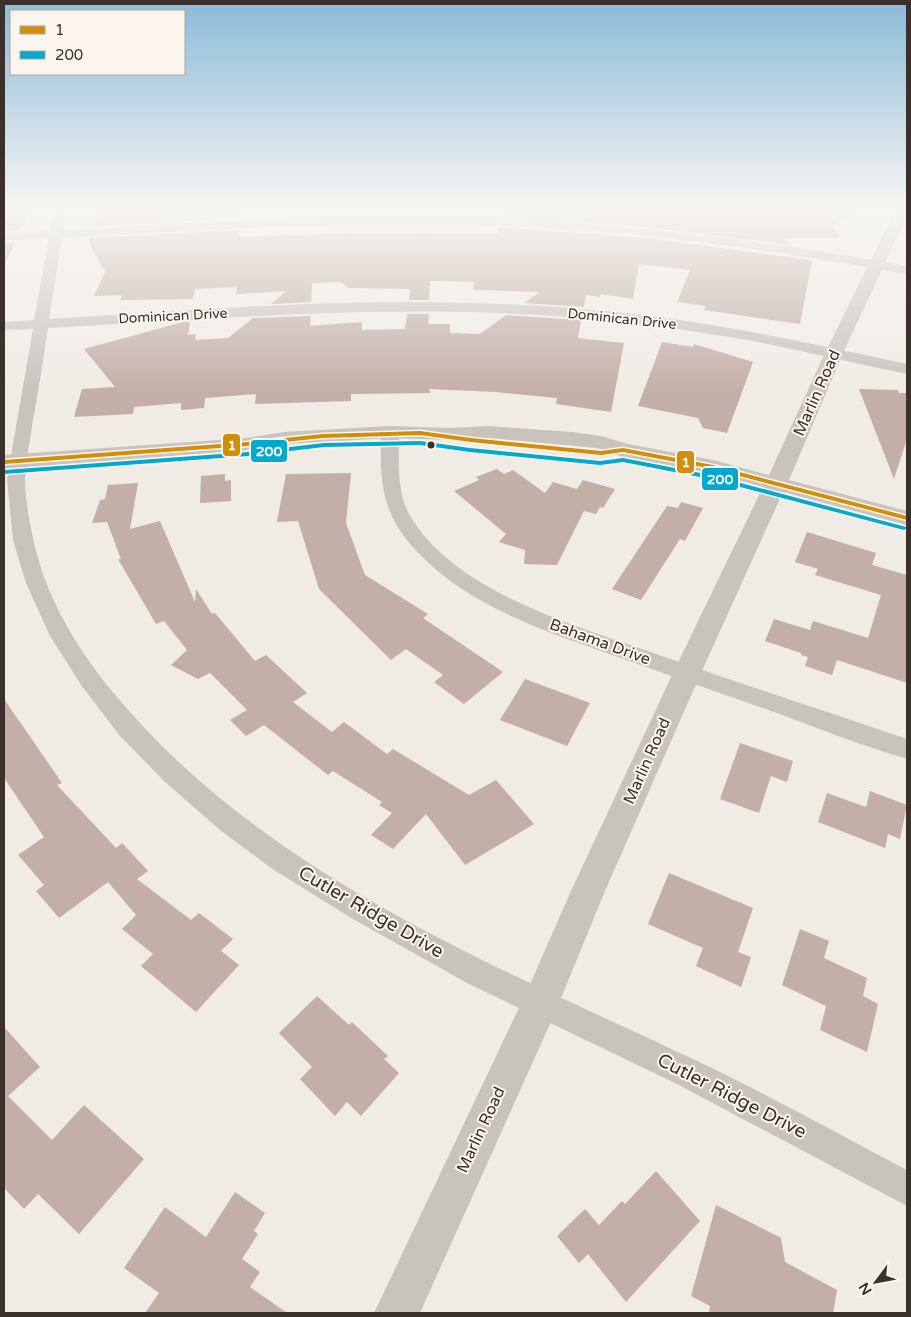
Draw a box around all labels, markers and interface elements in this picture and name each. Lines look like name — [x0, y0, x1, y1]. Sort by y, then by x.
legend — [10, 10, 185, 75]
text: 1 — [55, 21, 64, 39]
text: 200 — [55, 46, 83, 64]
street label: Dominican Drive — [118, 305, 228, 327]
street label: Dominican Drive — [567, 305, 677, 333]
street label: Marlin Road — [789, 347, 845, 439]
line badge: 1 — [222, 433, 241, 457]
text: 1 — [228, 437, 236, 454]
line badge: 200 — [250, 439, 288, 463]
unlabelled marker — [426, 440, 436, 450]
text: 200 — [256, 443, 282, 460]
line badge: 1 — [676, 450, 695, 474]
text: 1 — [682, 454, 690, 471]
line badge: 200 — [701, 467, 739, 491]
text: 200 — [707, 471, 733, 488]
street label: Bahama Drive — [547, 614, 653, 670]
street label: Marlin Road — [619, 715, 675, 807]
street label: Cutler Ridge Drive — [294, 861, 448, 963]
street label: Cutler Ridge Drive — [654, 1049, 810, 1143]
street label: Marlin Road — [452, 1084, 510, 1176]
north arrow — [851, 1257, 901, 1307]
text: N — [855, 1279, 876, 1298]

